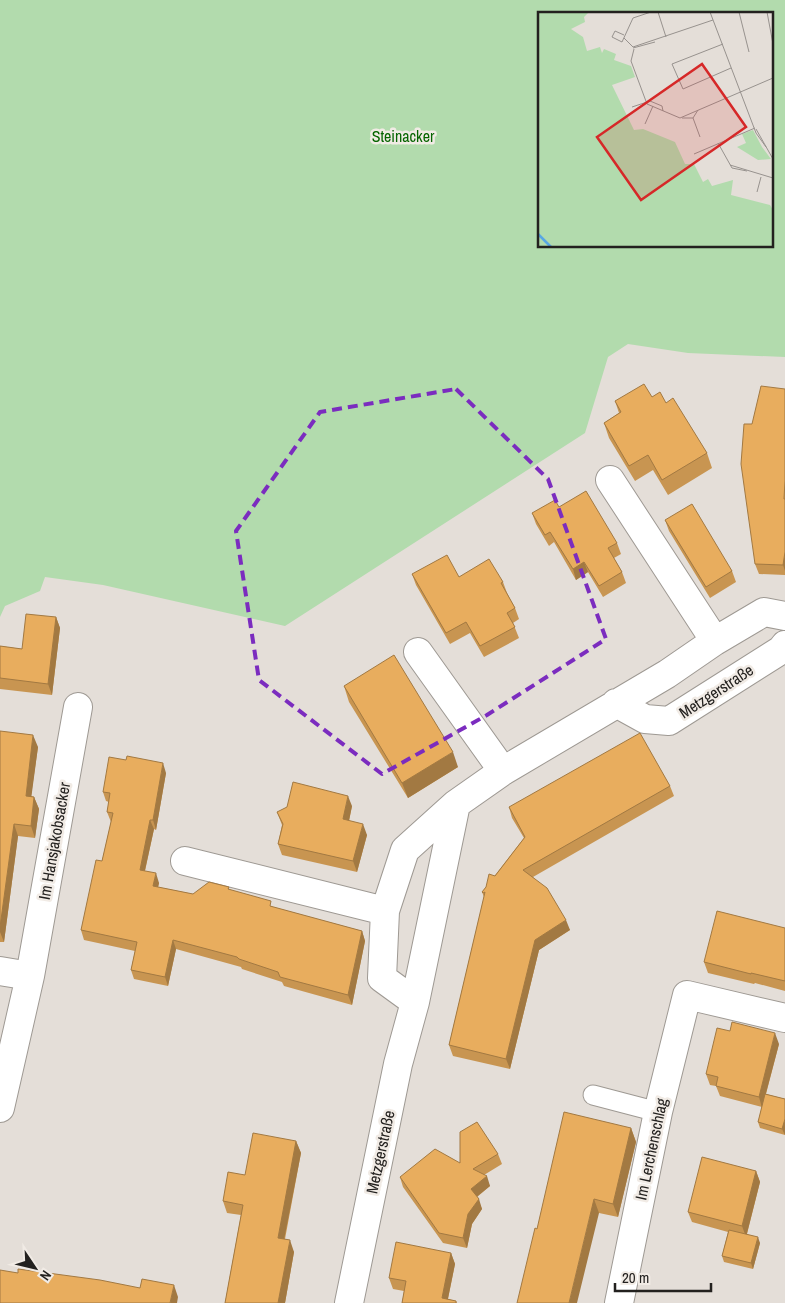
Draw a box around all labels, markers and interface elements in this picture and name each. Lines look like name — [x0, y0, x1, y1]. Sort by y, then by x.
inset map — [538, 12, 772, 248]
park label: Steinacker — [372, 125, 435, 147]
street label: Metzgerstraße — [675, 659, 757, 723]
street label: Im Hansjakobsacker — [33, 780, 75, 901]
street label: Im Lerchenschlag — [629, 1095, 673, 1202]
street label: Metzgerstraße — [360, 1108, 400, 1196]
north arrow — [10, 1243, 60, 1293]
scale bar — [615, 1260, 711, 1292]
text: N — [36, 1267, 55, 1284]
text: 20 m — [622, 1267, 649, 1288]

